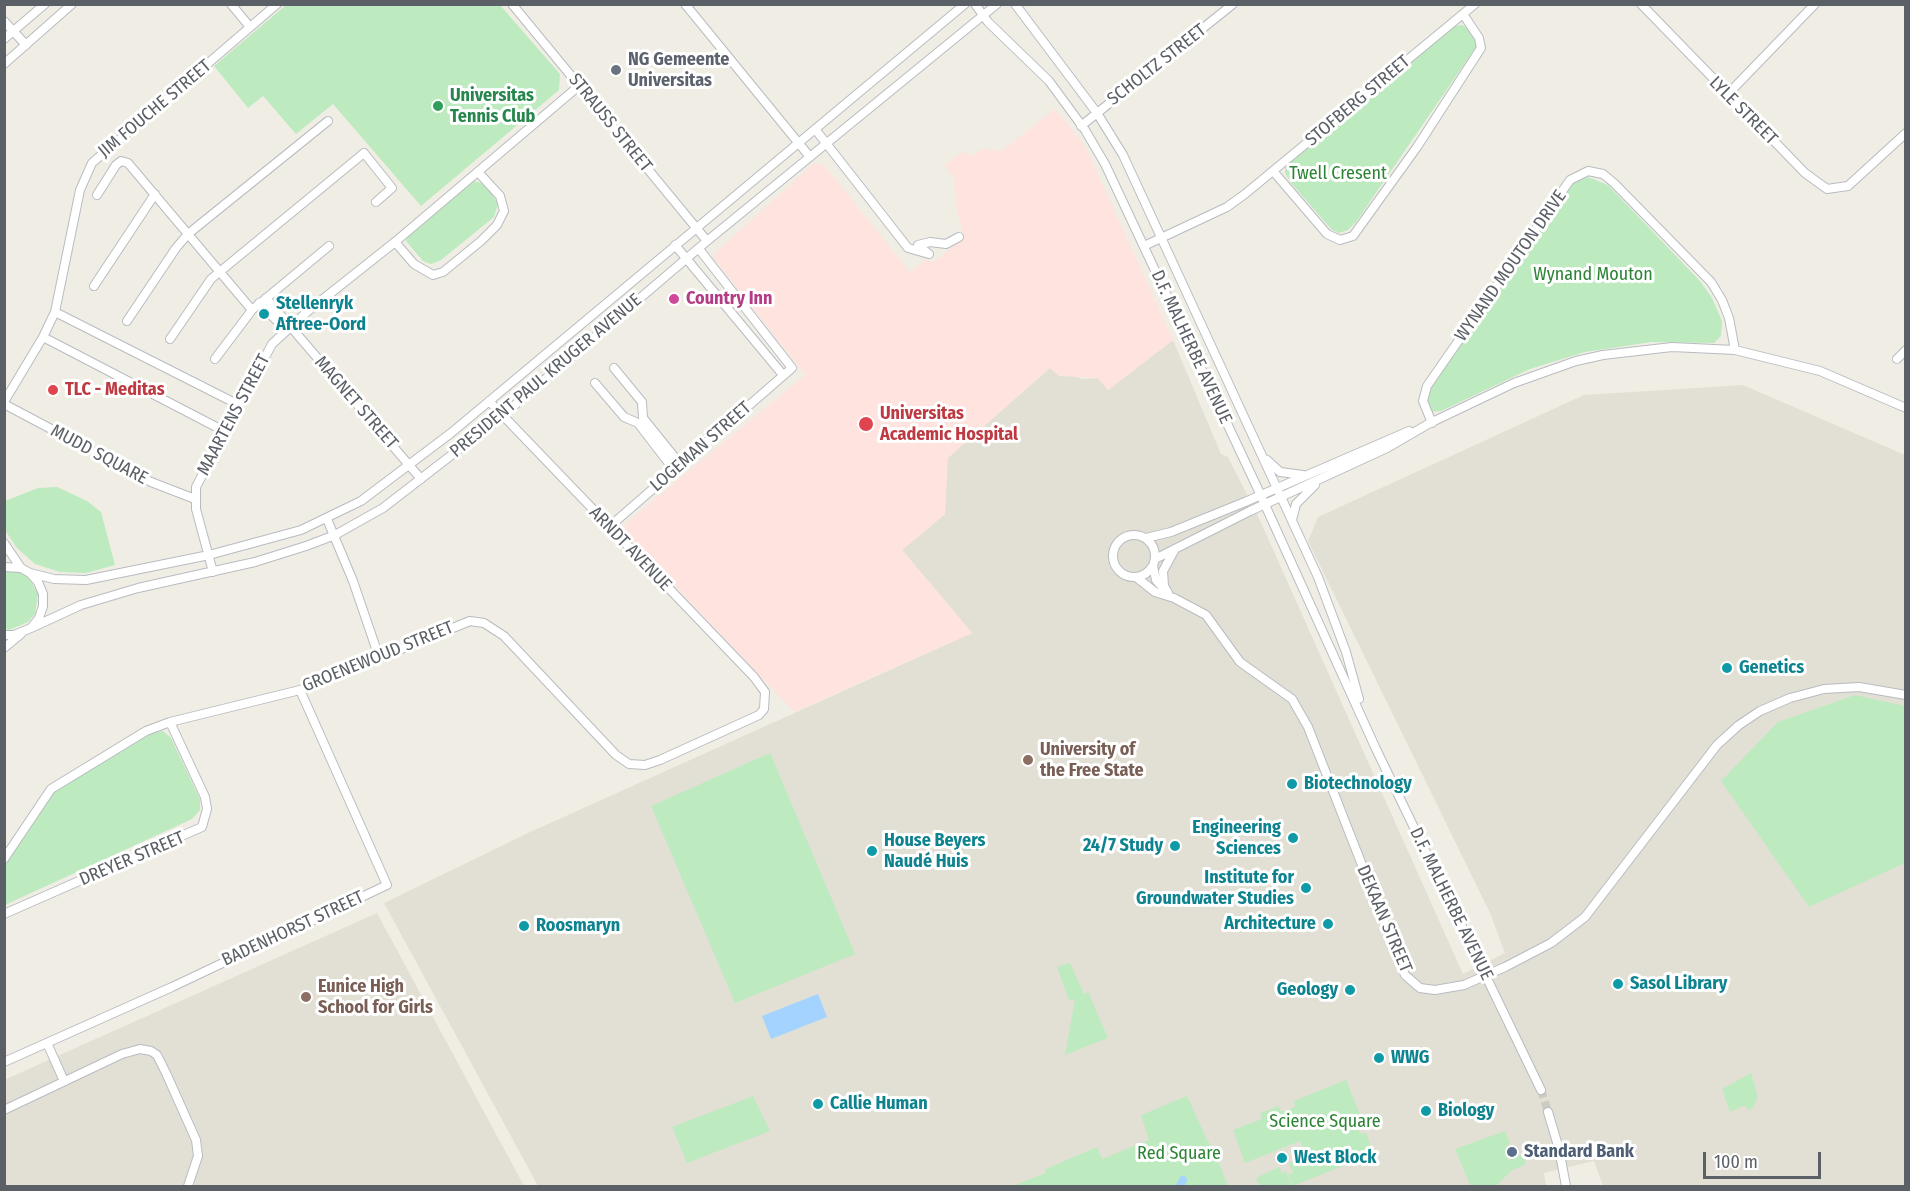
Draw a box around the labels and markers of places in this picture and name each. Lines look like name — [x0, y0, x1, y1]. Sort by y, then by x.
place label: NG Gemeente Universitas — [628, 49, 729, 92]
marker: NG Gemeente Universitas — [609, 63, 623, 77]
place label: Universitas Tennis Club — [450, 85, 535, 128]
marker: Universitas Tennis Club — [431, 99, 445, 113]
place label: Country Inn — [686, 288, 772, 310]
marker: Country Inn — [667, 292, 681, 306]
place label: Stellenryk Aftree-Oord — [276, 293, 366, 336]
marker: Stellenryk Aftree-Oord — [257, 307, 271, 321]
place label: TLC - Meditas — [65, 379, 165, 401]
marker: TLC - Meditas — [46, 383, 60, 397]
place label: Universitas Academic Hospital — [880, 403, 1018, 446]
marker: Universitas Academic Hospital — [857, 415, 875, 433]
place label: Genetics — [1739, 657, 1804, 679]
marker: Genetics — [1720, 661, 1734, 675]
place label: University of the Free State — [1040, 739, 1144, 782]
marker: University of the Free State — [1021, 753, 1035, 767]
place label: Biotechnology — [1304, 773, 1412, 795]
marker: Biotechnology — [1285, 777, 1299, 791]
place label: Engineering Sciences — [1192, 817, 1281, 860]
place label: House Beyers Naudé Huis — [884, 830, 985, 872]
marker: Engineering Sciences — [1286, 831, 1300, 845]
place label: 24/7 Study — [1083, 835, 1163, 857]
marker: 24/7 Study — [1168, 839, 1182, 853]
marker: House Beyers Naudé Huis — [865, 844, 879, 858]
place label: Institute for Groundwater Studies — [1136, 867, 1294, 910]
marker: Institute for Groundwater Studies — [1299, 881, 1313, 895]
place label: Architecture — [1224, 913, 1316, 935]
place label: Roosmaryn — [536, 915, 620, 937]
marker: Architecture — [1321, 917, 1335, 931]
marker: Roosmaryn — [517, 919, 531, 933]
place label: Sasol Library — [1630, 973, 1727, 995]
place label: Eunice High School for Girls — [318, 976, 433, 1018]
marker: Sasol Library — [1611, 977, 1625, 991]
place label: Geology — [1277, 979, 1338, 1001]
marker: Geology — [1343, 983, 1357, 997]
marker: Eunice High School for Girls — [299, 990, 313, 1004]
place label: WWG — [1391, 1047, 1429, 1069]
marker: WWG — [1372, 1051, 1386, 1065]
place label: Callie Human — [830, 1093, 928, 1115]
marker: Callie Human — [811, 1097, 825, 1111]
place label: Biology — [1438, 1100, 1494, 1122]
marker: Biology — [1419, 1104, 1433, 1118]
place label: Standard Bank — [1524, 1141, 1634, 1163]
marker: Standard Bank — [1505, 1145, 1519, 1159]
place label: West Block — [1294, 1147, 1376, 1169]
marker: West Block — [1275, 1151, 1289, 1165]

